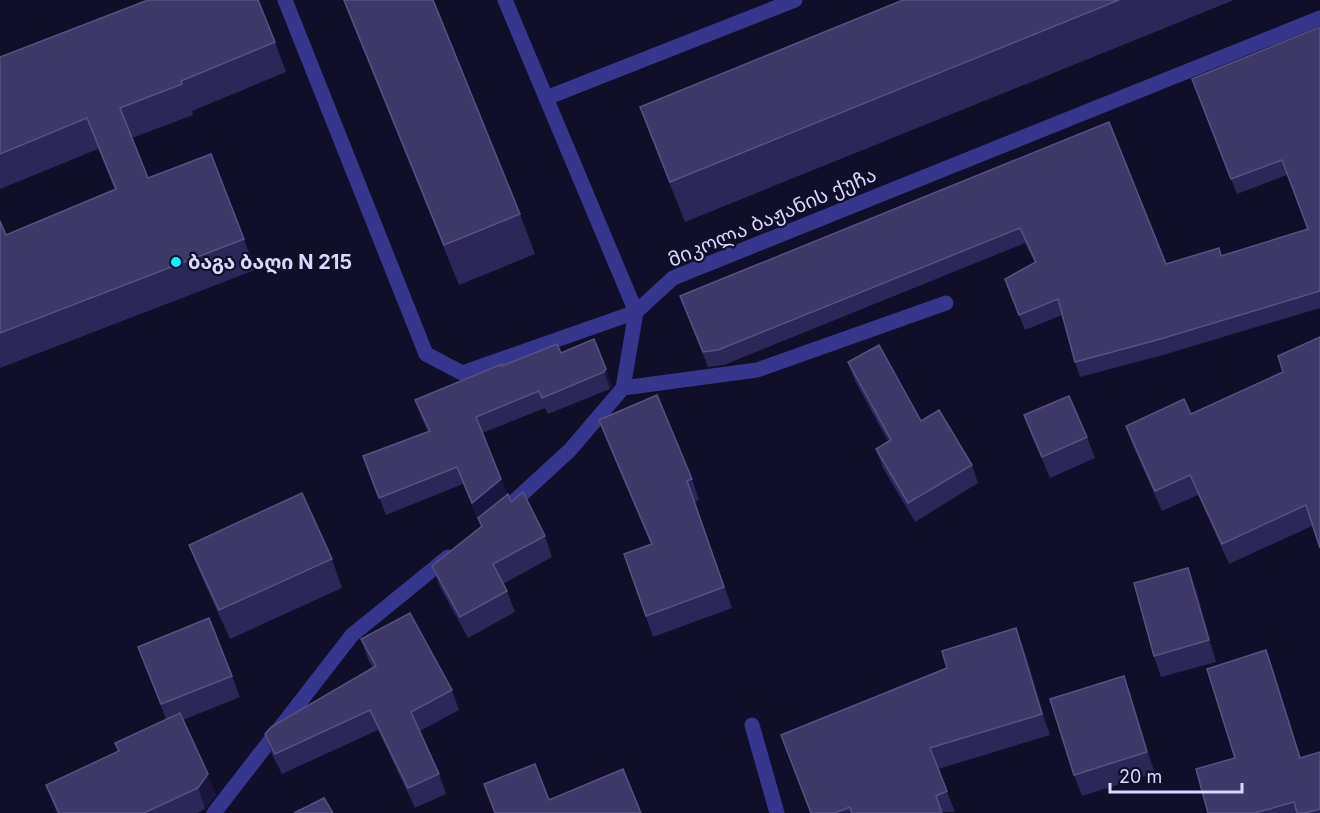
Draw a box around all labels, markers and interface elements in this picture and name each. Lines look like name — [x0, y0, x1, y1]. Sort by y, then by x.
street label: მიკოლა ბაჟანის ქუჩა — [664, 162, 880, 273]
place label: ბაგა ბაღი N 215 — [188, 250, 352, 275]
marker: ბაგა ბაღი N 215 — [169, 255, 183, 269]
scale bar — [1110, 756, 1242, 794]
text: 20 m — [1119, 766, 1162, 787]

